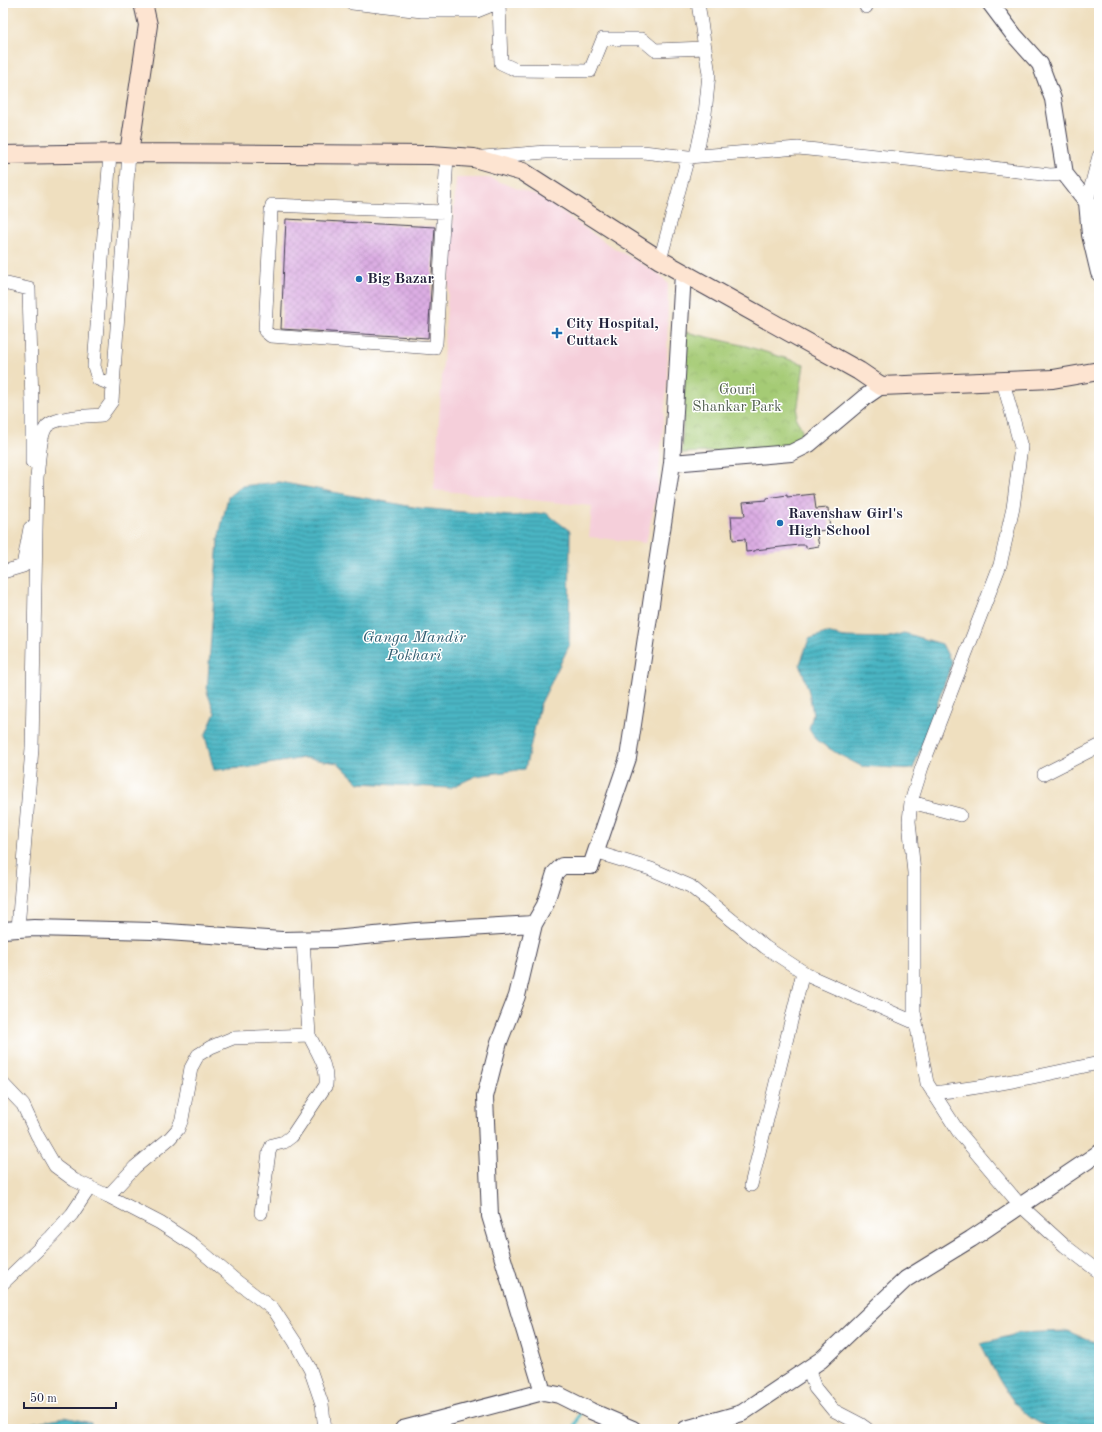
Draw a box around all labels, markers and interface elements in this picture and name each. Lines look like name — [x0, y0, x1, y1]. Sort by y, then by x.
place label: Big Bazar — [367, 272, 434, 287]
marker: Big Bazar — [354, 274, 364, 284]
place label: City Hospital, Cuttack — [566, 317, 659, 349]
marker: City Hospital, Cuttack — [551, 327, 563, 339]
park label: Gouri Shankar Park — [692, 383, 782, 415]
place label: Ravenshaw Girl's High School — [788, 507, 903, 539]
marker: Ravenshaw Girl's High School — [775, 518, 785, 528]
water label: Ganga Mandir Pokhari — [362, 630, 467, 664]
scale bar — [24, 1384, 116, 1410]
text: 50 m — [30, 1392, 57, 1405]

